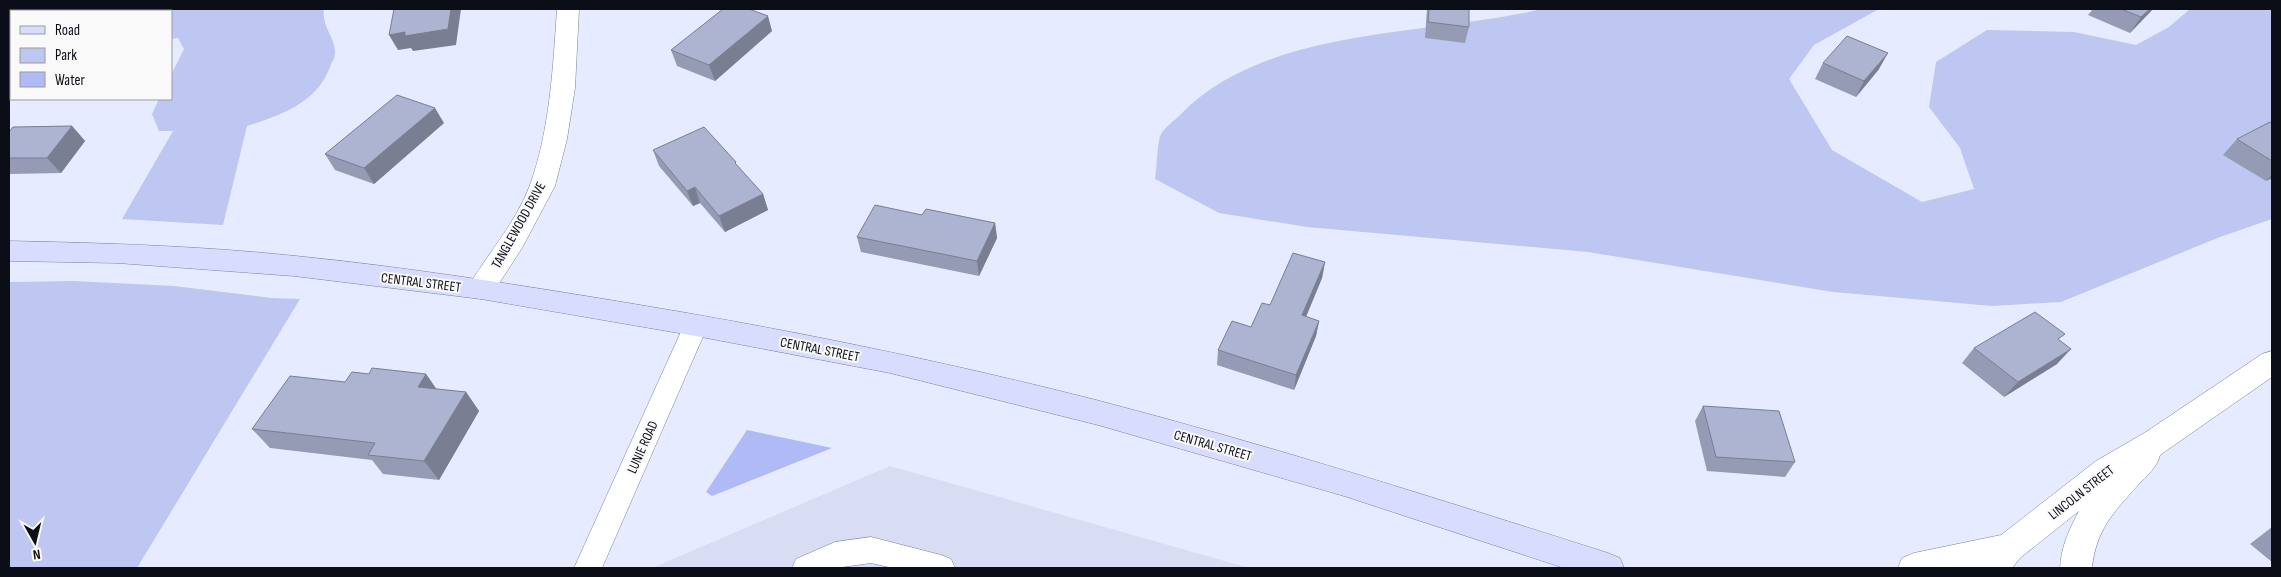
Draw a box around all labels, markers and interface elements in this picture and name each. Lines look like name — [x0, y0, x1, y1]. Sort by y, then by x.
legend — [10, 10, 172, 100]
text: Road — [55, 21, 80, 40]
text: Park — [55, 46, 77, 65]
text: Water — [55, 71, 86, 90]
street label: TANGLEWOOD DRIVE — [488, 179, 549, 272]
street label: CENTRAL STREET — [380, 269, 462, 296]
street label: CENTRAL STREET — [779, 333, 861, 366]
street label: LUNIE ROAD — [623, 418, 662, 476]
street label: CENTRAL STREET — [1172, 426, 1254, 465]
street label: LINCOLN STREET — [2045, 461, 2118, 523]
north arrow — [10, 517, 60, 567]
text: N — [32, 545, 42, 563]

